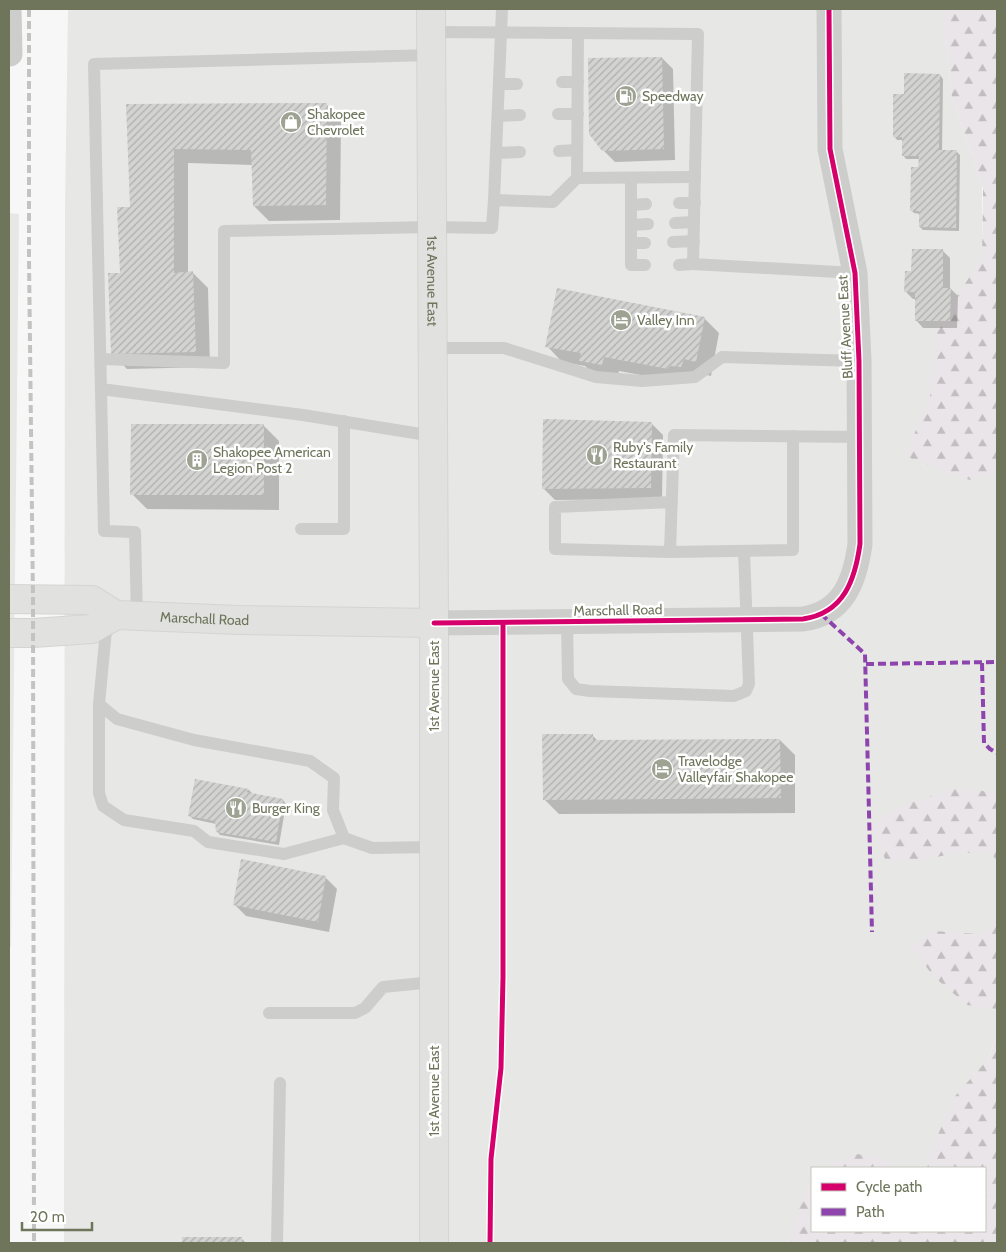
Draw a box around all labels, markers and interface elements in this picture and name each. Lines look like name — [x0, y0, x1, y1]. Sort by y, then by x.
fuel station icon: Speedway — [614, 84, 638, 108]
place label: Speedway — [642, 87, 704, 105]
place label: Shakopee Chevrolet — [307, 105, 365, 139]
shop icon: Shakopee Chevrolet — [279, 110, 303, 134]
street label: 1st Avenue East — [423, 236, 442, 327]
street label: Bluff Avenue East — [833, 274, 857, 379]
hotel icon: Valley Inn — [609, 308, 633, 332]
place label: Valley Inn — [637, 311, 695, 329]
place label: Ruby's Family Restaurant — [613, 438, 693, 472]
place label: Shakopee American Legion Post 2 — [213, 443, 331, 477]
restaurant icon: Ruby's Family Restaurant — [585, 443, 609, 467]
building icon: Shakopee American Legion Post 2 — [185, 448, 209, 472]
street label: Marschall Road — [573, 600, 663, 620]
street label: Marschall Road — [160, 608, 249, 629]
street label: 1st Avenue East — [425, 640, 443, 731]
place label: Travelodge Valleyfair Shakopee — [678, 752, 793, 786]
hotel icon: Travelodge Valleyfair Shakopee — [650, 757, 674, 781]
restaurant icon: Burger King — [224, 796, 248, 820]
place label: Burger King — [252, 799, 321, 817]
street label: 1st Avenue East — [425, 1045, 443, 1136]
legend — [811, 1167, 986, 1232]
text: Cycle path — [856, 1178, 922, 1196]
scale bar — [22, 1200, 92, 1232]
text: Path — [856, 1203, 885, 1221]
text: 20 m — [30, 1208, 65, 1226]

